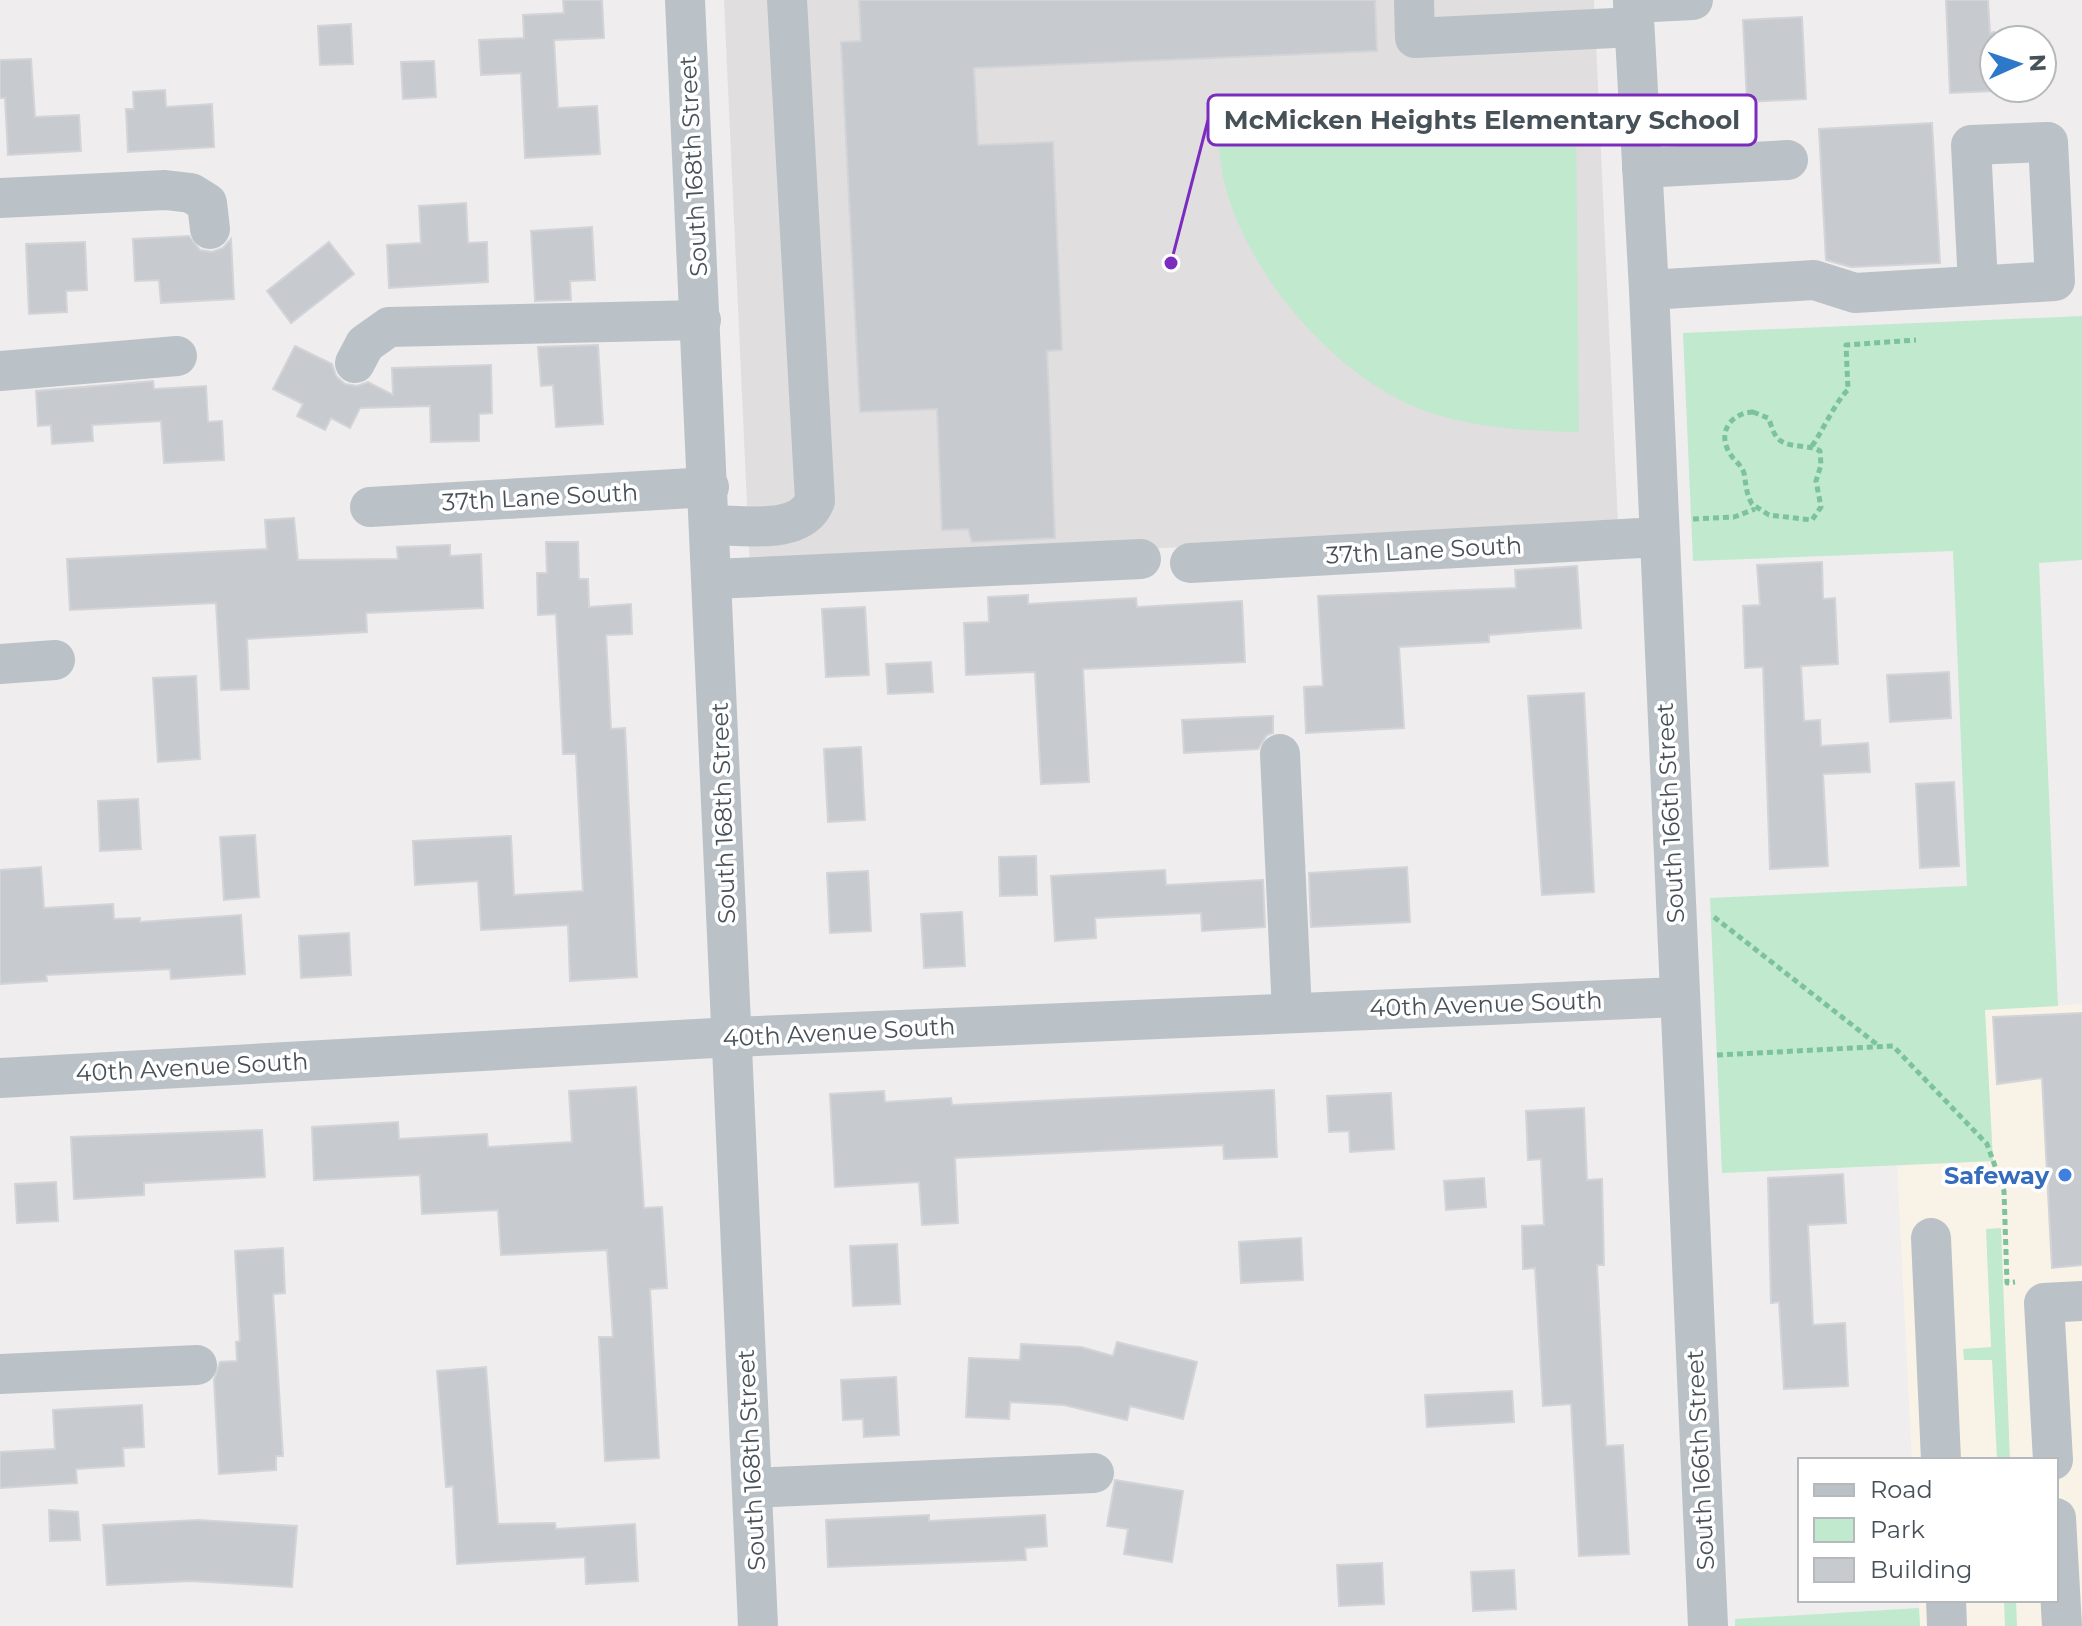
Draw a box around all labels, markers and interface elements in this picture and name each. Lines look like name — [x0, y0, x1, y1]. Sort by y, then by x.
north arrow — [1978, 24, 2058, 104]
text: N — [2024, 53, 2051, 73]
street label: South 168th Street — [673, 54, 713, 277]
callout: McMicken Heights Elementary School — [1208, 95, 1756, 145]
text: McMicken Heights Elementary School — [1224, 104, 1740, 136]
street label: 37th Lane South — [441, 477, 639, 517]
street label: 37th Lane South — [1325, 530, 1523, 570]
street label: South 168th Street — [705, 702, 741, 924]
street label: South 166th Street — [1650, 702, 1690, 924]
street label: 40th Avenue South — [1369, 985, 1603, 1023]
street label: 40th Avenue South — [722, 1011, 956, 1053]
street label: 40th Avenue South — [75, 1046, 309, 1088]
place label: Safeway — [1944, 1161, 2050, 1190]
marker: Safeway — [2056, 1166, 2074, 1184]
street label: South 168th Street — [731, 1348, 771, 1571]
street label: South 166th Street — [1680, 1349, 1720, 1571]
legend — [1798, 1458, 2058, 1602]
text: Road — [1870, 1475, 1933, 1504]
text: Park — [1870, 1515, 1925, 1544]
text: Building — [1870, 1555, 1973, 1584]

